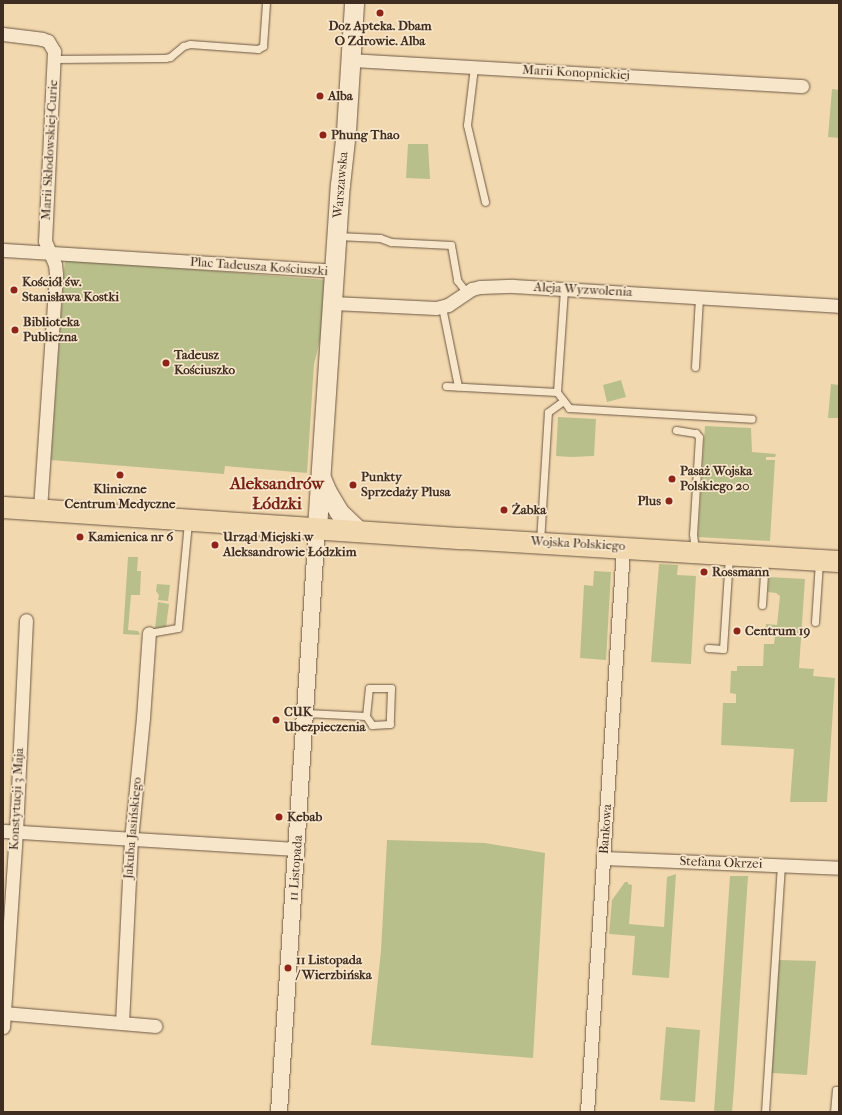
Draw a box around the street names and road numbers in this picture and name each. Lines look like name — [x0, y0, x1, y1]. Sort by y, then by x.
street label: Marii Konopnickiej — [522, 62, 630, 84]
street label: Marii Skłodowskiej-Curie — [39, 79, 61, 221]
street label: Warszawska — [330, 151, 352, 219]
street label: Plac Tadeusza Kościuszki — [189, 254, 329, 280]
street label: Aleja Wyzwolenia — [533, 280, 633, 300]
street label: Wojska Polskiego — [530, 534, 626, 554]
street label: Konstytucji 3 Maja — [7, 747, 27, 851]
street label: Jakuba Jasińskiego — [121, 776, 145, 880]
street label: Bankowa — [596, 803, 616, 855]
street label: 11 Listopada — [286, 835, 306, 901]
street label: Stefana Okrzei — [679, 854, 763, 872]

